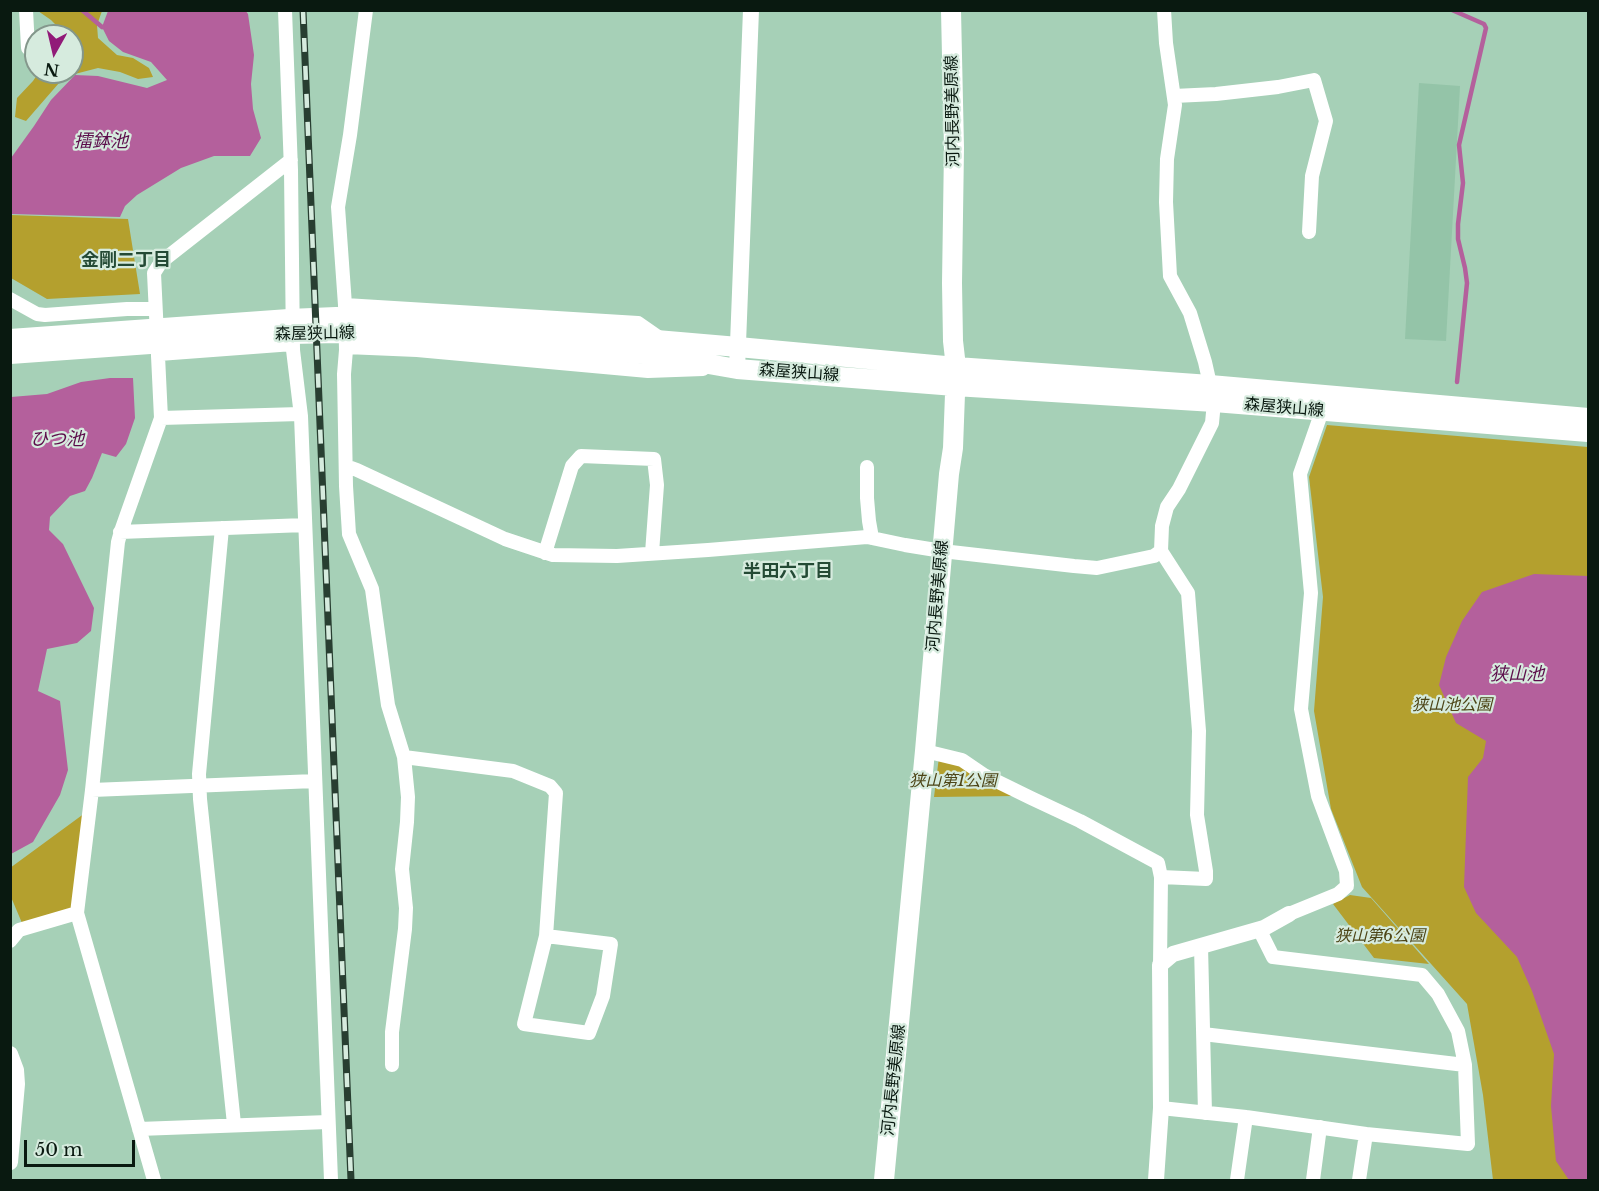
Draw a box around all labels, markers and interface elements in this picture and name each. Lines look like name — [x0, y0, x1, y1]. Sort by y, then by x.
north arrow — [24, 24, 84, 84]
street label: 河内長野美原線 — [942, 55, 964, 167]
text: N — [43, 59, 61, 81]
water label: 擂鉢池 — [74, 131, 128, 153]
district label: 金剛二丁目 — [81, 250, 171, 272]
street label: 森屋狭山線 — [275, 324, 355, 344]
street label: 森屋狭山線 — [758, 361, 840, 385]
street label: 森屋狭山線 — [1243, 395, 1325, 421]
water label: ひつ池 — [30, 429, 84, 451]
street label: 河内長野美原線 — [924, 539, 952, 653]
district label: 半田六丁目 — [743, 561, 833, 583]
water label: 狭山池 — [1490, 664, 1544, 686]
park label: 狭山池公園 — [1412, 695, 1492, 715]
park label: 狭山第1公園 — [909, 771, 997, 791]
park label: 狭山第6公園 — [1335, 926, 1425, 946]
street label: 河内長野美原線 — [879, 1023, 909, 1137]
scale bar — [27, 1128, 138, 1166]
text: 50 m — [35, 1139, 83, 1161]

